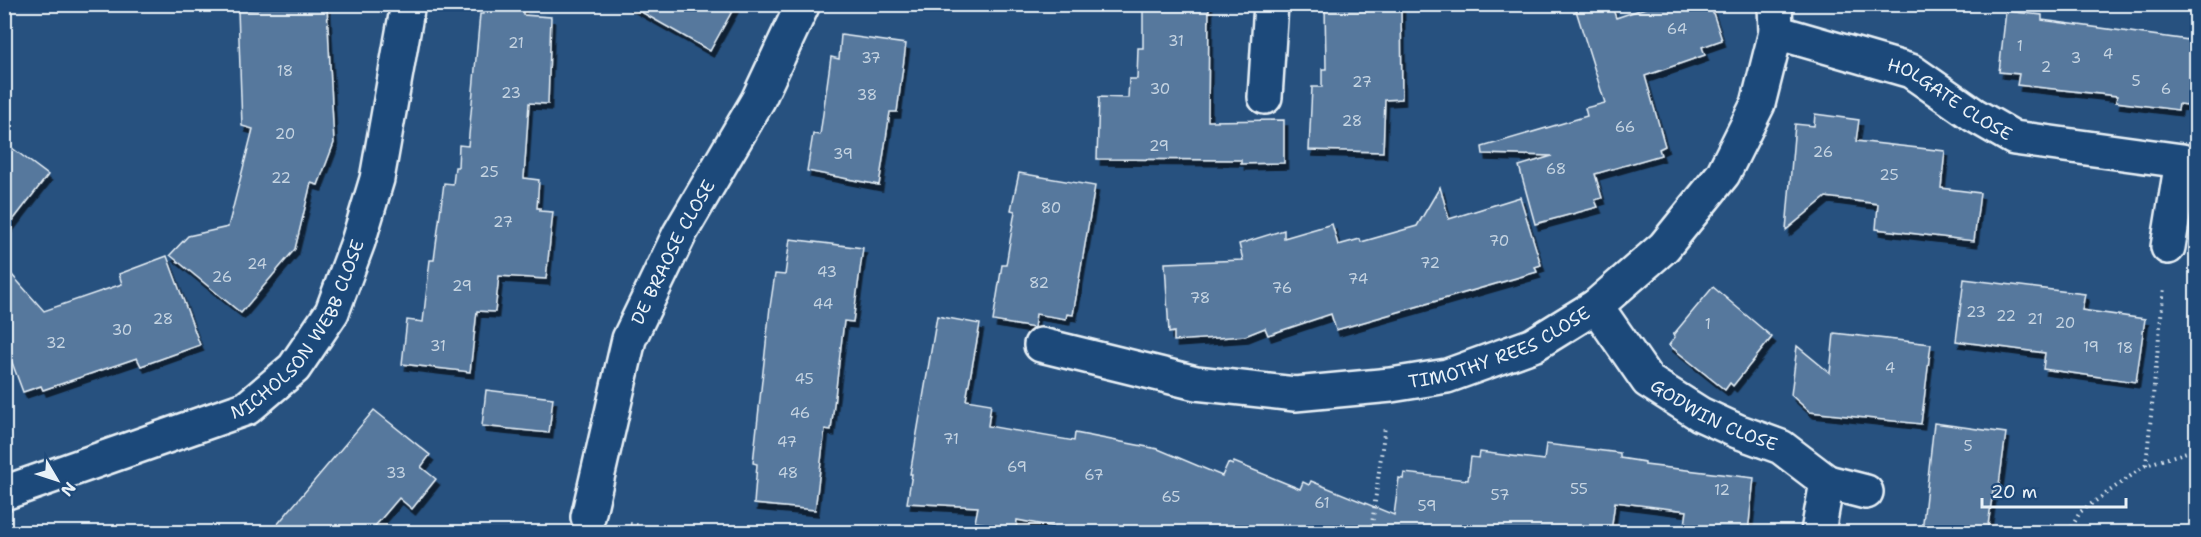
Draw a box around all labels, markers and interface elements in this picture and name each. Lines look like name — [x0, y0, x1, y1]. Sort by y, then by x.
house number: 64 — [1667, 19, 1687, 39]
house number: 31 — [1168, 31, 1184, 51]
house number: 21 — [508, 33, 524, 53]
house number: 1 — [2017, 36, 2023, 56]
house number: 4 — [2103, 44, 2113, 64]
house number: 37 — [861, 48, 881, 68]
house number: 3 — [2071, 48, 2081, 68]
street label: HOLGATE CLOSE — [1885, 53, 2017, 146]
house number: 2 — [2041, 57, 2051, 77]
house number: 18 — [277, 61, 293, 81]
house number: 5 — [2131, 71, 2141, 91]
house number: 27 — [1352, 72, 1372, 92]
house number: 30 — [1150, 79, 1170, 99]
house number: 6 — [2161, 79, 2171, 99]
house number: 23 — [501, 83, 521, 103]
house number: 38 — [857, 85, 877, 105]
house number: 28 — [1342, 111, 1362, 131]
house number: 66 — [1615, 117, 1635, 137]
house number: 20 — [275, 124, 295, 144]
house number: 29 — [1149, 136, 1169, 156]
house number: 26 — [1813, 142, 1833, 162]
house number: 39 — [833, 144, 853, 164]
house number: 68 — [1546, 159, 1566, 179]
house number: 25 — [479, 162, 499, 182]
house number: 25 — [1879, 165, 1899, 185]
house number: 22 — [271, 168, 291, 188]
street label: DE BRAOSE CLOSE — [626, 175, 721, 329]
house number: 80 — [1041, 198, 1061, 218]
house number: 27 — [493, 212, 513, 232]
house number: 70 — [1489, 231, 1509, 251]
street label: NICHOLSON WEBB CLOSE — [227, 236, 370, 425]
house number: 72 — [1420, 253, 1440, 273]
house number: 24 — [247, 254, 267, 274]
house number: 43 — [817, 262, 837, 282]
house number: 26 — [212, 267, 232, 287]
house number: 74 — [1348, 269, 1368, 289]
house number: 82 — [1029, 273, 1049, 293]
house number: 29 — [452, 276, 472, 296]
house number: 76 — [1272, 278, 1292, 298]
house number: 78 — [1190, 288, 1210, 308]
house number: 44 — [813, 294, 833, 314]
street label: TIMOTHY REES CLOSE — [1407, 301, 1594, 394]
house number: 23 — [1966, 302, 1986, 322]
house number: 22 — [1996, 306, 2016, 326]
house number: 28 — [153, 309, 173, 329]
house number: 21 — [2027, 309, 2043, 329]
house number: 20 — [2055, 313, 2075, 333]
house number: 1 — [1705, 314, 1711, 334]
house number: 30 — [112, 320, 132, 340]
house number: 32 — [46, 333, 66, 353]
house number: 31 — [430, 336, 446, 356]
house number: 19 — [2083, 337, 2099, 357]
house number: 18 — [2117, 338, 2133, 358]
house number: 4 — [1885, 358, 1895, 378]
house number: 45 — [794, 369, 814, 389]
street label: GODWIN CLOSE — [1646, 373, 1781, 457]
house number: 46 — [790, 403, 810, 423]
house number: 71 — [943, 429, 959, 449]
house number: 47 — [777, 432, 797, 452]
house number: 5 — [1963, 436, 1973, 456]
north arrow — [27, 450, 87, 510]
house number: 69 — [1007, 457, 1027, 477]
house number: 33 — [386, 463, 406, 483]
house number: 48 — [778, 463, 798, 483]
house number: 67 — [1084, 465, 1104, 485]
scale bar — [1982, 471, 2126, 509]
text: N — [56, 478, 80, 501]
house number: 55 — [1570, 479, 1588, 499]
house number: 12 — [1714, 480, 1730, 500]
text: 20 m — [1991, 480, 2037, 504]
house number: 57 — [1491, 485, 1509, 505]
house number: 65 — [1161, 487, 1181, 507]
house number: 61 — [1314, 493, 1330, 513]
house number: 59 — [1418, 496, 1436, 516]

